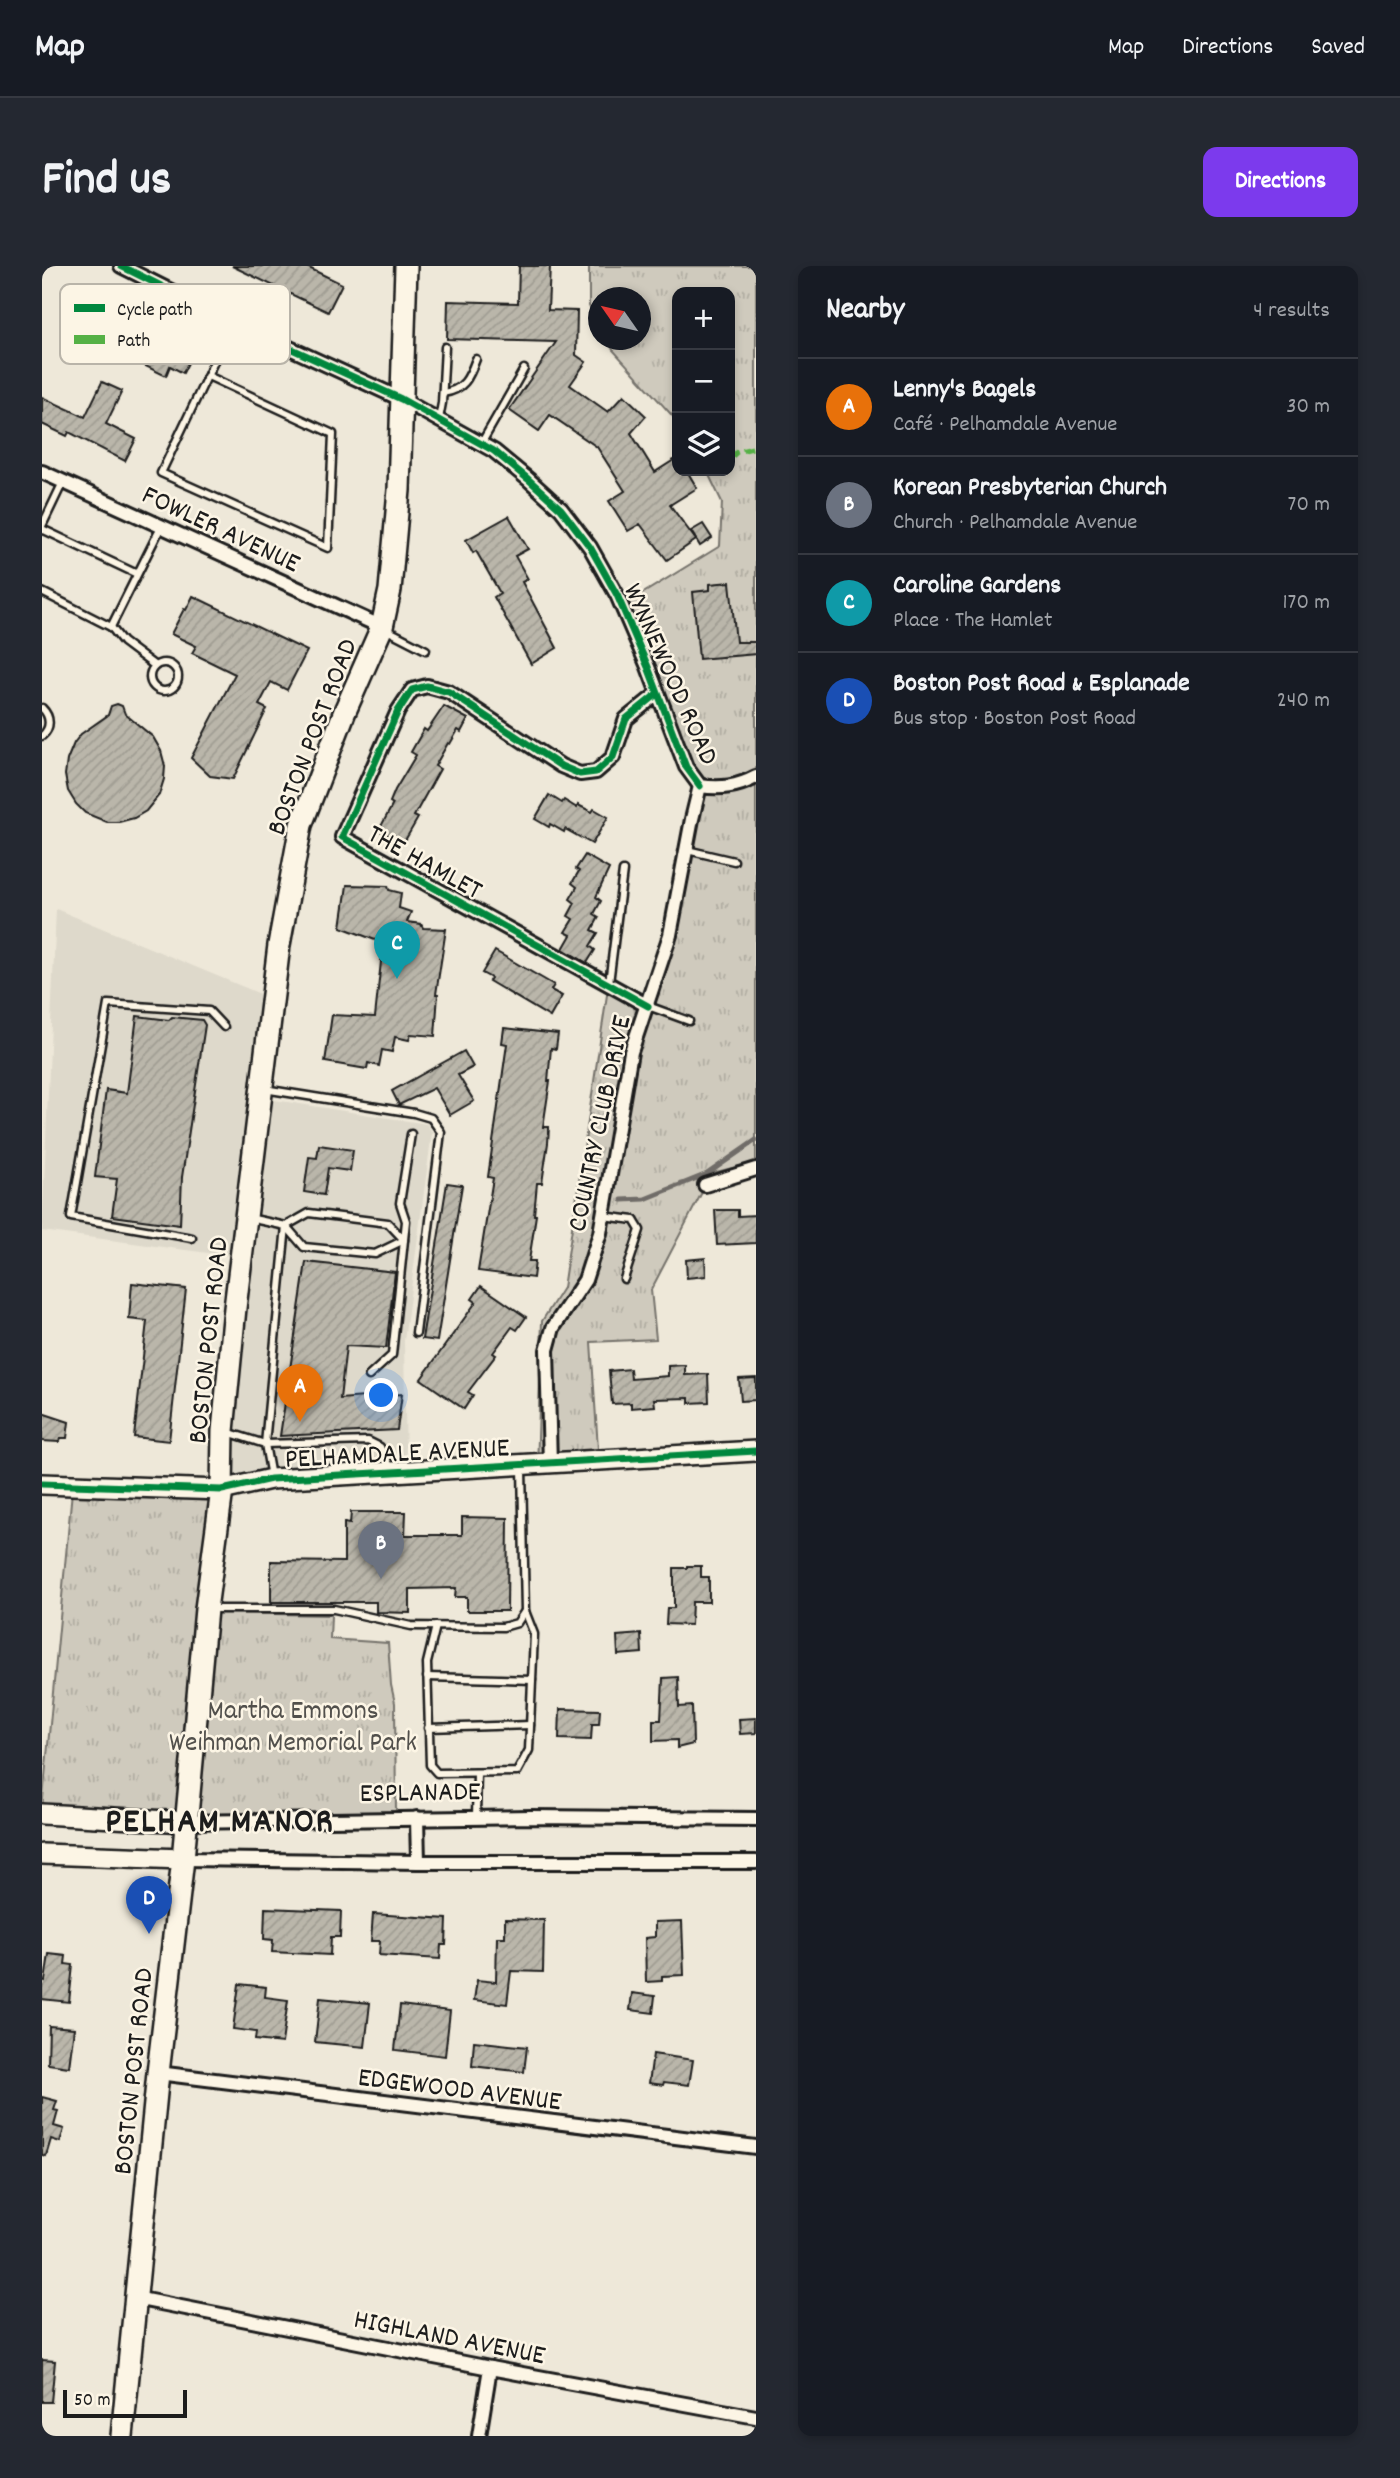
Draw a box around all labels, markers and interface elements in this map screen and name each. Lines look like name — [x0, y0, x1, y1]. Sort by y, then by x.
text: Map — [35, 25, 85, 72]
text: Map — [1108, 31, 1144, 65]
text: Directions — [1182, 31, 1273, 65]
text: Saved — [1311, 31, 1365, 65]
text: Find us — [42, 147, 171, 217]
button: Directions — [1203, 147, 1358, 217]
legend — [60, 284, 290, 364]
north arrow — [588, 287, 651, 350]
map controls — [672, 287, 735, 476]
button: + — [672, 287, 735, 350]
text: Nearby — [826, 290, 904, 333]
text: 4 results — [1253, 295, 1330, 328]
text: Cycle path — [117, 298, 192, 325]
text: Path — [117, 329, 150, 356]
button: − — [672, 350, 735, 413]
text: Lenny's Bagels — [893, 372, 1036, 409]
text: A — [843, 391, 855, 424]
text: 30 m — [1286, 391, 1330, 424]
text: Café · Pelhamdale Avenue — [893, 409, 1117, 442]
button: layers — [672, 413, 735, 476]
text: Korean Presbyterian Church — [893, 470, 1167, 507]
street label: FOWLER AVENUE — [134, 477, 306, 586]
text: B — [844, 489, 854, 522]
text: 70 m — [1288, 489, 1330, 522]
text: Church · Pelhamdale Avenue — [893, 507, 1137, 540]
text: Caroline Gardens — [893, 568, 1061, 605]
street label: WYNNEWOOD ROAD — [610, 578, 726, 772]
text: C — [843, 587, 855, 620]
text: 170 m — [1283, 587, 1330, 620]
text: Place · The Hamlet — [893, 605, 1052, 638]
street label: BOSTON POST ROAD — [259, 634, 371, 842]
text: Boston Post Road & Esplanade — [893, 666, 1190, 703]
text: D — [843, 685, 855, 718]
text: 240 m — [1277, 685, 1330, 718]
text: Bus stop · Boston Post Road — [893, 703, 1136, 736]
street label: THE HAMLET — [359, 816, 488, 912]
pin: C — [374, 921, 420, 979]
street label: COUNTRY CLUB DRIVE — [559, 1012, 644, 1236]
street label: BOSTON POST ROAD — [180, 1235, 242, 1446]
pin: A — [277, 1364, 323, 1422]
your location — [364, 1378, 398, 1412]
street label: PELHAMDALE AVENUE — [284, 1430, 511, 1482]
pin: B — [358, 1521, 404, 1579]
park label: Martha Emmons Weihman Memorial Park — [169, 1693, 417, 1765]
street label: ESPLANADE — [359, 1774, 481, 1816]
district label: PELHAM MANOR — [105, 1799, 335, 1849]
pin: D — [126, 1876, 172, 1934]
street label: BOSTON POST ROAD — [105, 1966, 167, 2177]
street label: EDGEWOOD AVENUE — [355, 2060, 564, 2124]
street label: HIGHLAND AVENUE — [350, 2302, 549, 2378]
scale bar — [63, 2387, 187, 2419]
text: 50 m — [74, 2388, 111, 2415]

